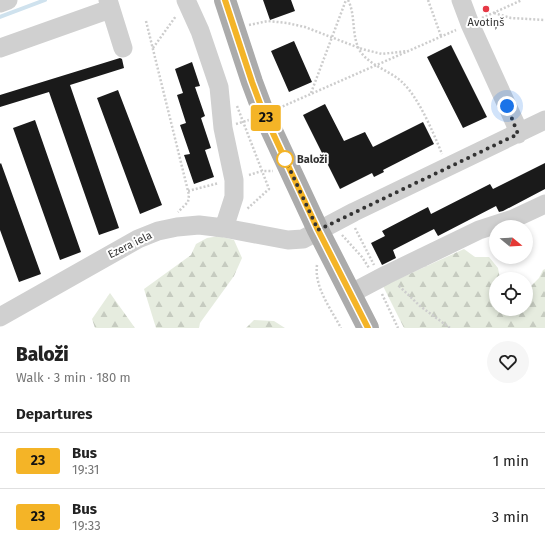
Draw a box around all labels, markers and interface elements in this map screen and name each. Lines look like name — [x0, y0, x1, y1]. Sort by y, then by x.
marker: Avotiņš — [481, 4, 491, 14]
place label: Avotiņš — [468, 16, 504, 30]
your location — [497, 96, 517, 116]
line badge: 23 — [248, 105, 284, 131]
text: 23 — [259, 109, 273, 126]
marker: Baloži — [276, 150, 294, 168]
place label: Baloži — [297, 153, 327, 166]
north arrow — [489, 220, 533, 264]
map controls — [489, 220, 533, 316]
street label: Ezera iela — [106, 229, 154, 261]
button: locate — [489, 272, 533, 316]
button: heart — [487, 341, 529, 383]
text: Baloži — [16, 343, 69, 366]
text: Walk · 3 min · 180 m — [16, 370, 131, 385]
text: Departures — [16, 405, 93, 423]
text: Bus — [72, 444, 97, 462]
text: 23 — [31, 452, 45, 469]
text: 1 min — [493, 452, 529, 470]
text: 19:31 — [72, 462, 99, 477]
text: Bus — [72, 500, 97, 518]
text: 23 — [31, 508, 45, 525]
text: 3 min — [492, 508, 529, 526]
text: 19:33 — [72, 518, 101, 533]

